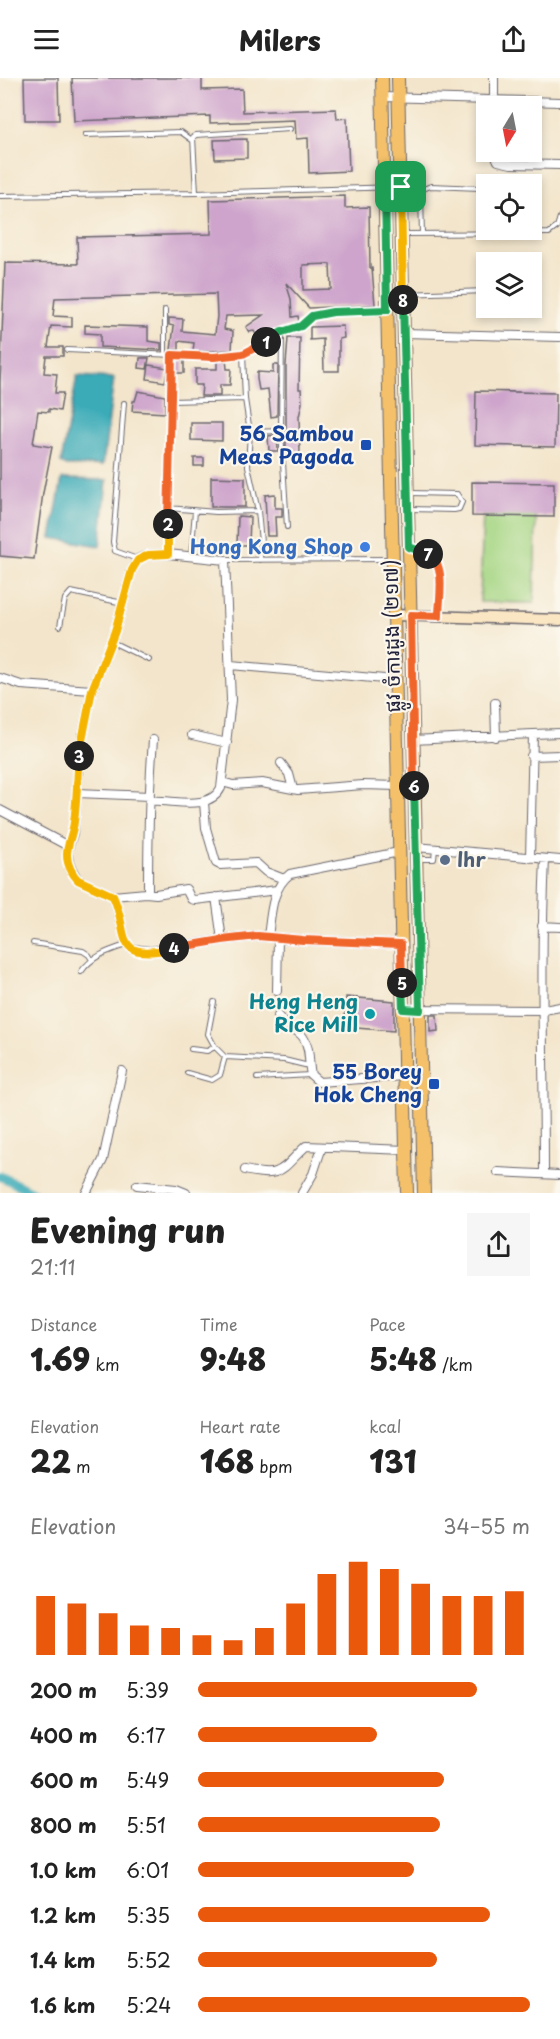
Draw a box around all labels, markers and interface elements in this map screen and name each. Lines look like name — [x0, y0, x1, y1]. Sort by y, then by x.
text: Milers — [239, 19, 321, 60]
icon: menu — [30, 23, 63, 56]
icon: share — [497, 23, 530, 56]
north arrow — [476, 96, 542, 162]
map controls — [476, 96, 542, 318]
pin — [375, 161, 426, 212]
icon: arrive — [384, 170, 417, 203]
button: locate — [476, 174, 542, 240]
button: layers — [476, 252, 542, 318]
pin: 8 — [388, 285, 418, 315]
text: 8 — [398, 288, 408, 312]
pin: 1 — [251, 327, 281, 357]
text: 1 — [262, 330, 270, 354]
place label: 56 Sambou Meas Pagoda — [219, 418, 354, 471]
marker: 56 Sambou Meas Pagoda — [359, 438, 373, 452]
pin: 2 — [153, 509, 183, 539]
text: 2 — [162, 512, 174, 536]
place label: Hong Kong Shop — [190, 531, 353, 561]
pin: 7 — [413, 539, 443, 569]
marker: Hong Kong Shop — [358, 540, 372, 554]
text: 7 — [423, 542, 433, 566]
street label: ផ្លូវ ចំការដូង (២១៧) — [375, 559, 412, 713]
pin: 3 — [64, 741, 94, 771]
text: 3 — [74, 744, 84, 768]
pin: 6 — [399, 771, 429, 801]
text: 6 — [408, 774, 420, 798]
place label: lhr — [457, 844, 486, 874]
marker: lhr — [438, 853, 452, 867]
pin: 4 — [159, 933, 189, 963]
text: 4 — [169, 936, 179, 960]
pin: 5 — [387, 968, 417, 998]
text: 5 — [397, 971, 407, 995]
place label: Heng Heng Rice Mill — [249, 986, 358, 1039]
marker: Heng Heng Rice Mill — [363, 1007, 377, 1021]
place label: 55 Borey Hok Cheng — [314, 1056, 422, 1109]
marker: 55 Borey Hok Cheng — [427, 1077, 441, 1091]
text: Evening run — [30, 1204, 225, 1254]
button: share — [467, 1213, 530, 1276]
text: 21:11 — [30, 1252, 76, 1282]
text: Distance — [30, 1312, 97, 1336]
text: Time — [200, 1312, 237, 1336]
text: Pace — [369, 1312, 405, 1336]
text: 1.69 — [30, 1336, 90, 1381]
text: 9:48 — [200, 1336, 266, 1381]
text: 5:48 — [369, 1336, 437, 1381]
text: km — [90, 1352, 120, 1376]
text: /km — [437, 1352, 473, 1376]
text: Elevation — [30, 1414, 99, 1438]
text: Heart rate — [200, 1414, 280, 1438]
text: kcal — [369, 1414, 401, 1438]
text: 22 — [30, 1438, 71, 1483]
text: 168 — [200, 1438, 254, 1483]
text: 131 — [369, 1438, 416, 1483]
text: m — [71, 1454, 91, 1478]
text: bpm — [254, 1454, 293, 1478]
text: Elevation — [30, 1511, 116, 1541]
text: 34–55 m — [443, 1511, 530, 1541]
text: 200 m — [30, 1675, 97, 1705]
text: 5:39 — [126, 1675, 169, 1705]
text: 400 m — [30, 1720, 98, 1750]
text: 6:17 — [126, 1720, 165, 1750]
text: 600 m — [30, 1765, 98, 1795]
text: 5:49 — [126, 1765, 169, 1795]
text: 800 m — [30, 1810, 97, 1840]
text: 5:51 — [126, 1810, 166, 1840]
text: 1.0 km — [30, 1855, 97, 1885]
text: 6:01 — [126, 1855, 169, 1885]
text: 1.2 km — [30, 1900, 96, 1930]
text: 5:35 — [126, 1900, 170, 1930]
text: 1.4 km — [30, 1945, 96, 1975]
text: 5:52 — [126, 1945, 171, 1975]
text: 1.6 km — [30, 1990, 95, 2020]
text: 5:24 — [126, 1990, 171, 2020]

